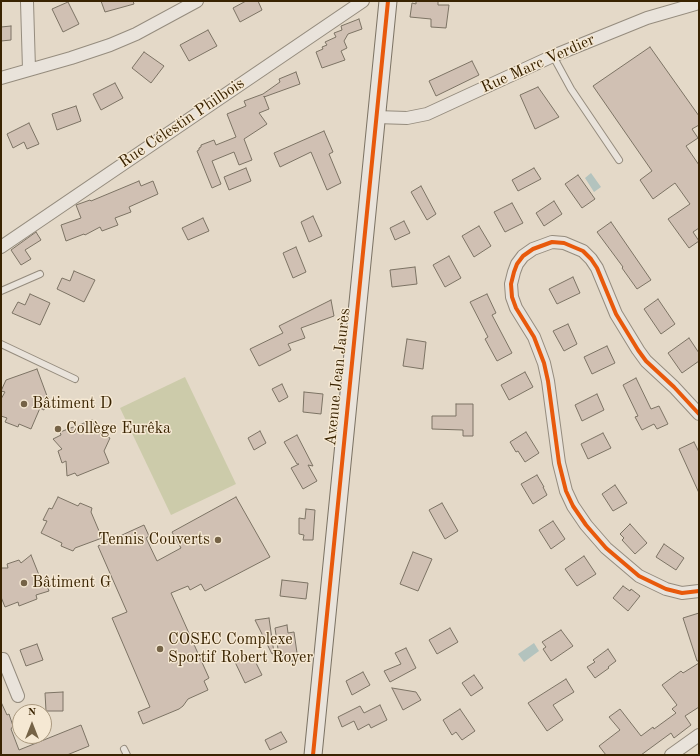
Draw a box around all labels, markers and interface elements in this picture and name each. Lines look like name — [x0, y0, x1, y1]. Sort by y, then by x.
street label: Rue Marc Verdier — [478, 30, 598, 98]
street label: Rue Célestin Philbois — [116, 74, 248, 172]
street label: Avenue Jean Jaurès — [321, 307, 355, 447]
place label: Bâtiment D — [32, 394, 112, 414]
marker: Bâtiment D — [19, 399, 29, 409]
place label: Collège Eurêka — [66, 419, 171, 439]
marker: Collège Eurêka — [53, 424, 63, 434]
place label: Tennis Couverts — [98, 530, 210, 550]
marker: Tennis Couverts — [213, 535, 223, 545]
place label: Bâtiment G — [32, 573, 111, 593]
marker: Bâtiment G — [19, 578, 29, 588]
place label: COSEC Complexe Sportif Robert Royer — [168, 630, 313, 668]
marker: COSEC Complexe Sportif Robert Royer — [155, 644, 165, 654]
north arrow — [12, 704, 52, 744]
text: N — [28, 707, 36, 718]

